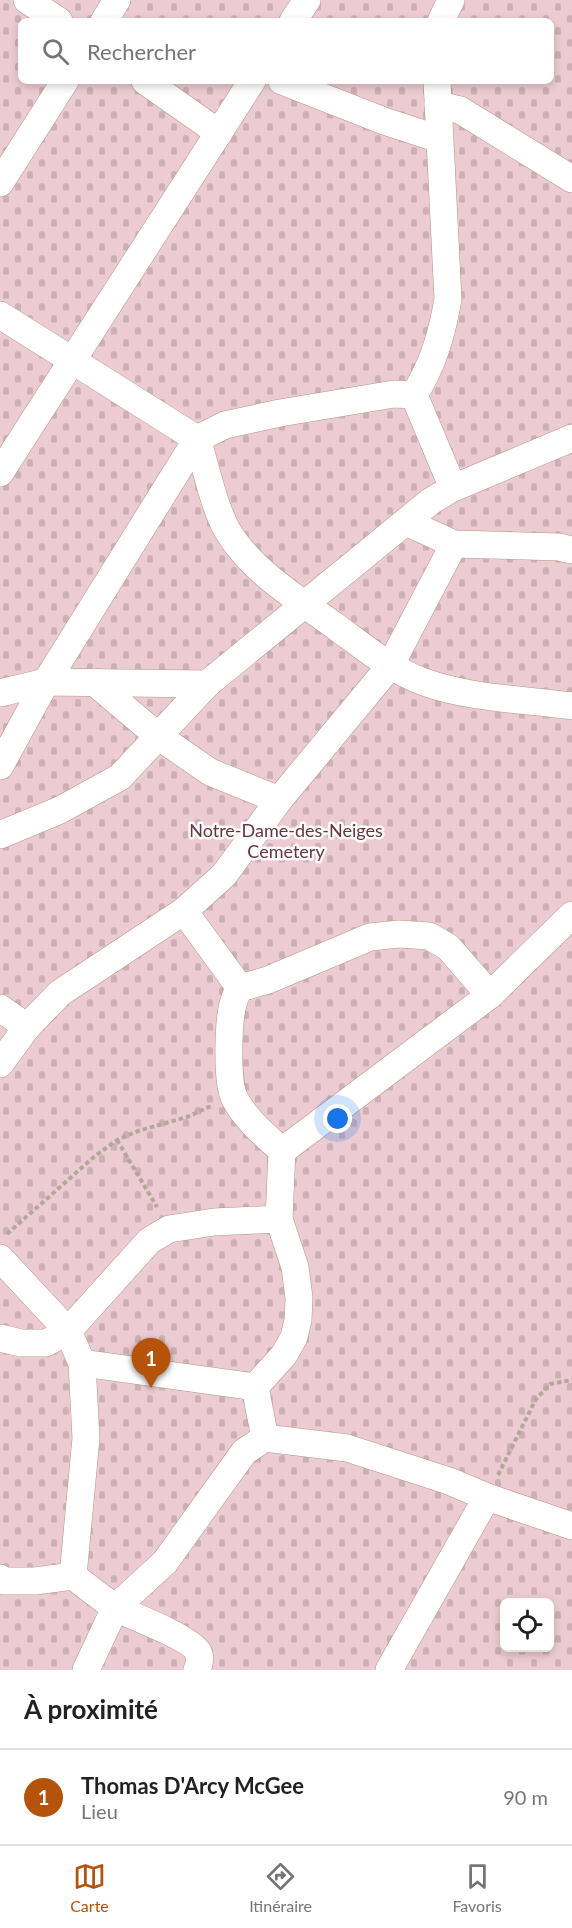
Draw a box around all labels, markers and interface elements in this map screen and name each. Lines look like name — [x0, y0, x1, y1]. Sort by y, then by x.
search box — [18, 18, 554, 84]
icon: search — [39, 35, 72, 68]
text: Rechercher — [87, 38, 196, 65]
park label: Notre-Dame-des-Neiges Cemetery — [189, 819, 383, 862]
your location — [323, 1104, 352, 1133]
pin: 1 — [132, 1338, 170, 1388]
map controls — [500, 1598, 554, 1652]
button: locate — [500, 1598, 554, 1652]
text: À proximité — [24, 1693, 158, 1725]
text: Thomas D'Arcy McGee — [81, 1772, 304, 1799]
text: 1 — [38, 1785, 49, 1809]
text: 90 m — [503, 1785, 548, 1809]
text: Lieu — [81, 1799, 118, 1823]
tab: Carte — [70, 1860, 109, 1915]
tab: Itinéraire — [249, 1860, 312, 1915]
tab: Favoris — [452, 1860, 502, 1915]

